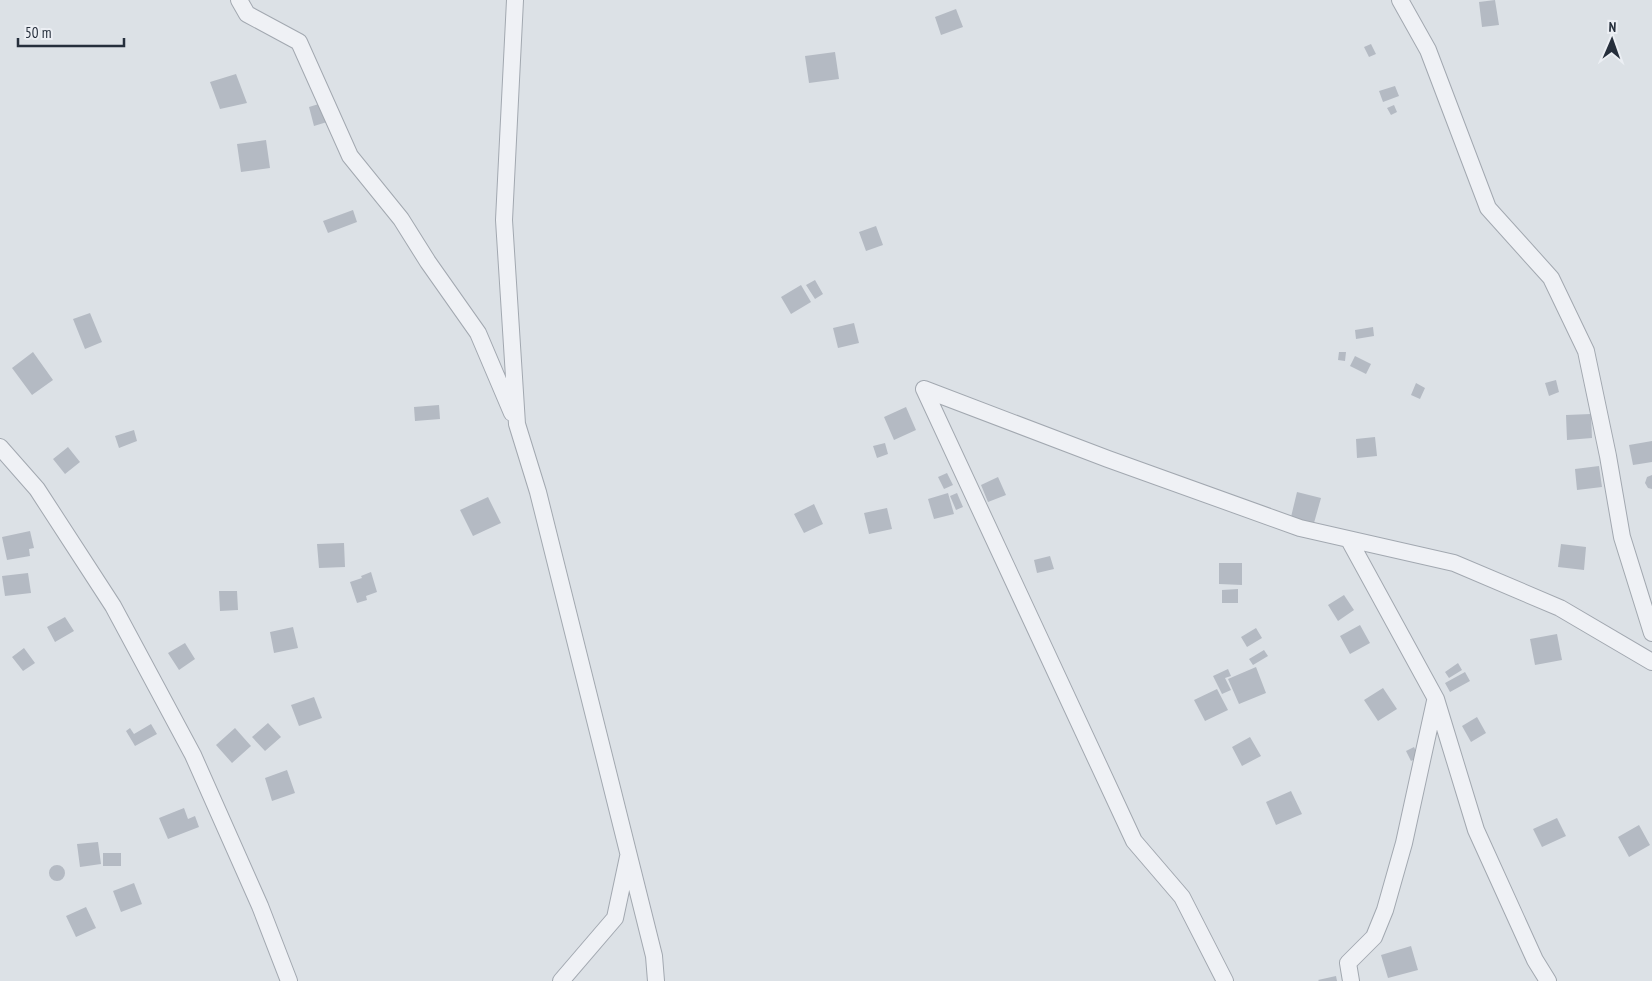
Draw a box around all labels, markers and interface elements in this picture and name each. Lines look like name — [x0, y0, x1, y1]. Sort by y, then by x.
scale bar — [18, 15, 124, 47]
north arrow — [1587, 15, 1637, 65]
text: N — [1608, 18, 1617, 36]
text: 50 m — [25, 23, 51, 42]

